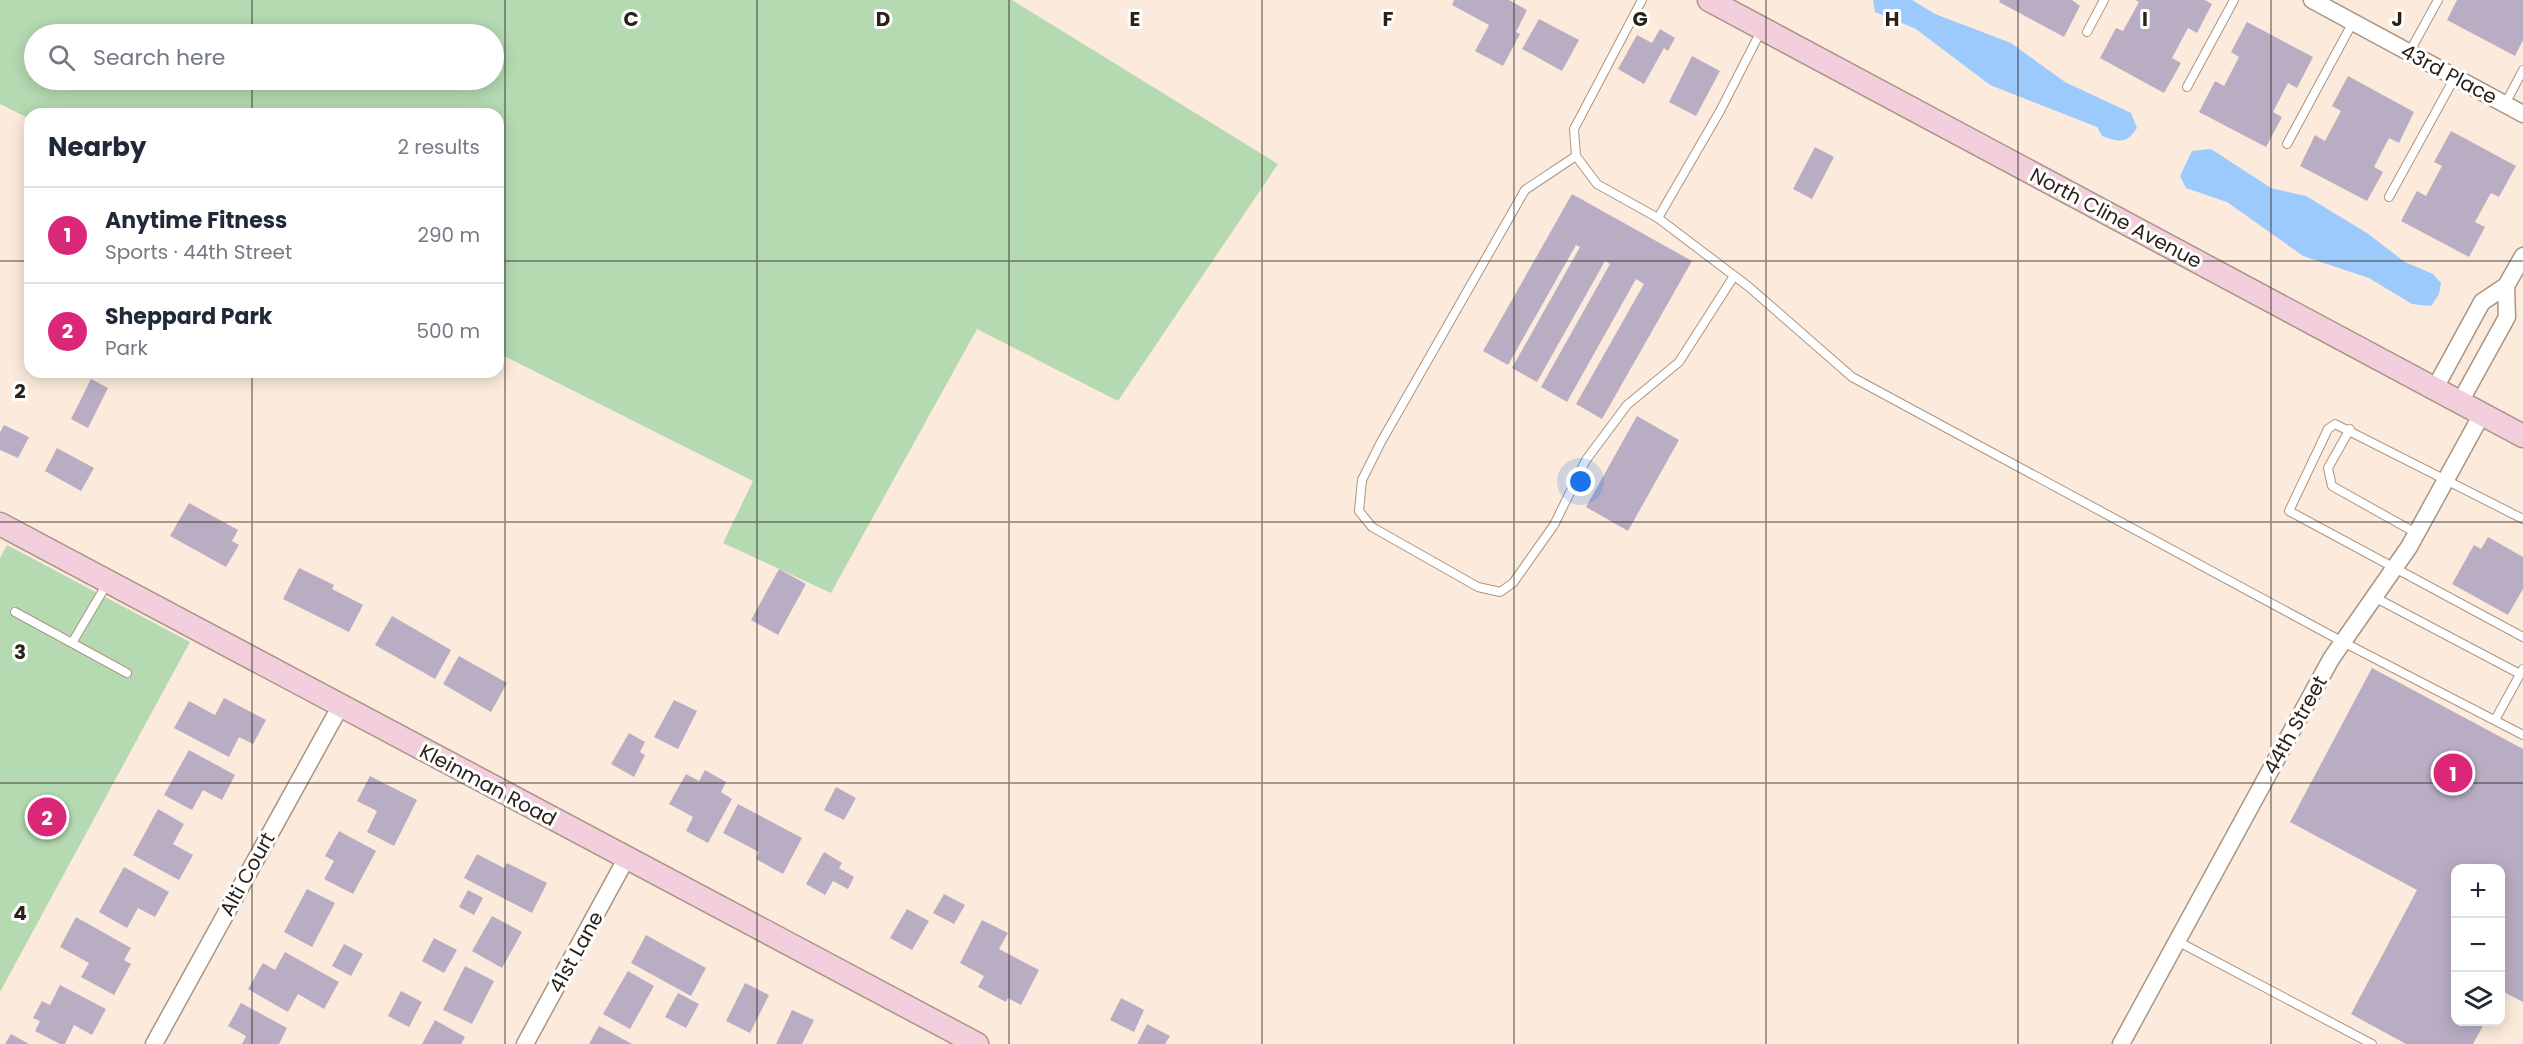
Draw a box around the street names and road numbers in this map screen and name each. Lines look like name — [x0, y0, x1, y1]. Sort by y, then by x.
street label: 43rd Place — [2396, 37, 2502, 111]
street label: North Cline Avenue — [2025, 161, 2207, 275]
street label: 44th Street — [2256, 670, 2334, 780]
street label: Kleinman Road — [415, 737, 561, 833]
street label: Alti Court — [213, 827, 281, 921]
street label: 41st Lane — [542, 906, 610, 998]

